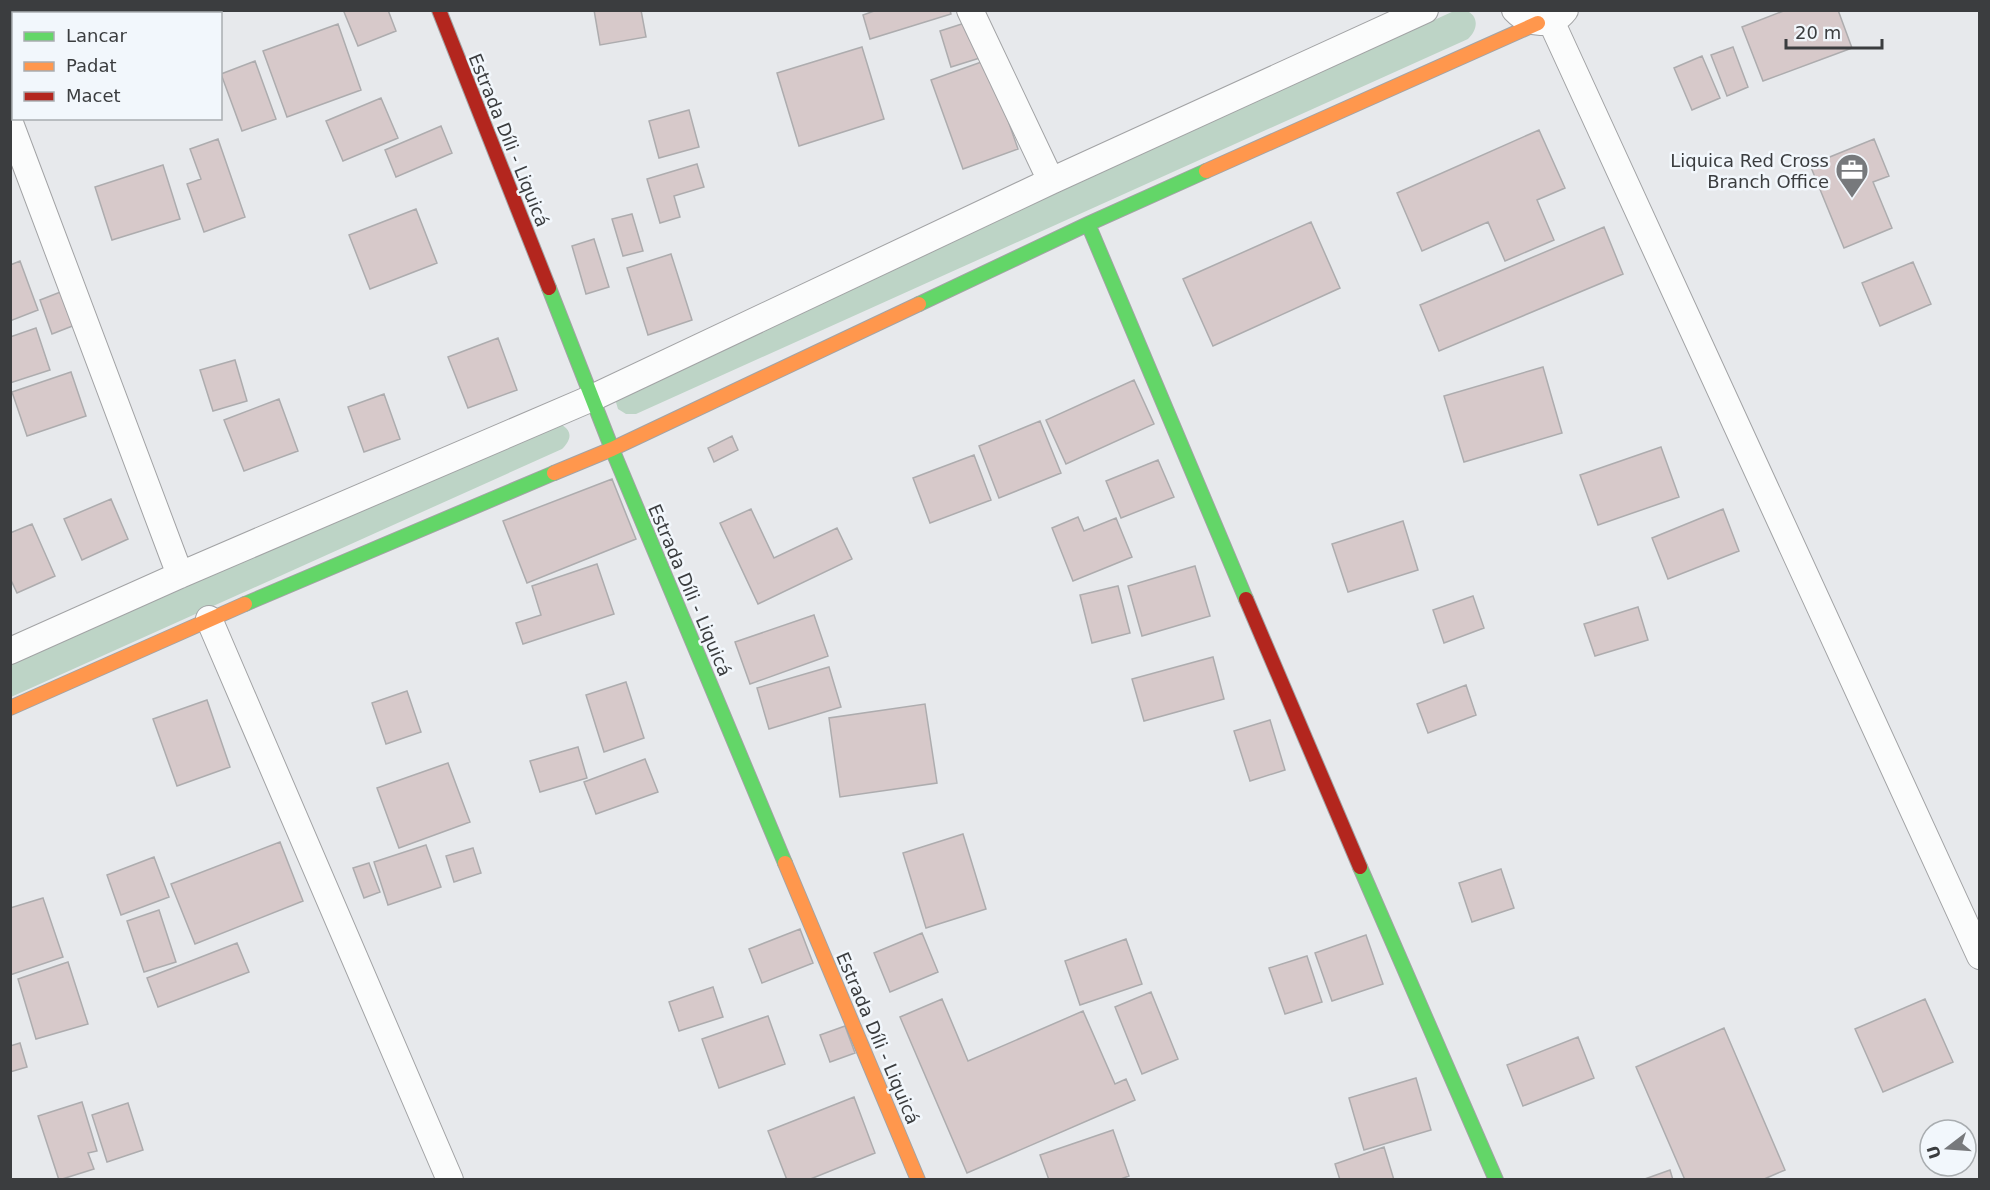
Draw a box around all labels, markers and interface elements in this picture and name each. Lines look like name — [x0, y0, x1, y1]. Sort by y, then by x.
legend — [12, 12, 222, 120]
scale bar — [1786, 12, 1882, 50]
text: 20 m — [1795, 22, 1841, 43]
text: Lancar — [66, 25, 127, 46]
street label: Estrada Díli - Liquicá — [465, 50, 553, 230]
text: Padat — [66, 55, 117, 76]
text: Macet — [66, 85, 121, 106]
place label: Liquica Red Cross Branch Office — [1670, 150, 1829, 192]
office icon: Liquica Red Cross Branch Office — [1834, 152, 1870, 199]
street label: Estrada Díli - Liquicá — [644, 501, 736, 679]
street label: Estrada Díli - Liquicá — [832, 949, 924, 1127]
north arrow — [1918, 1118, 1978, 1178]
text: U — [1923, 1143, 1945, 1161]

